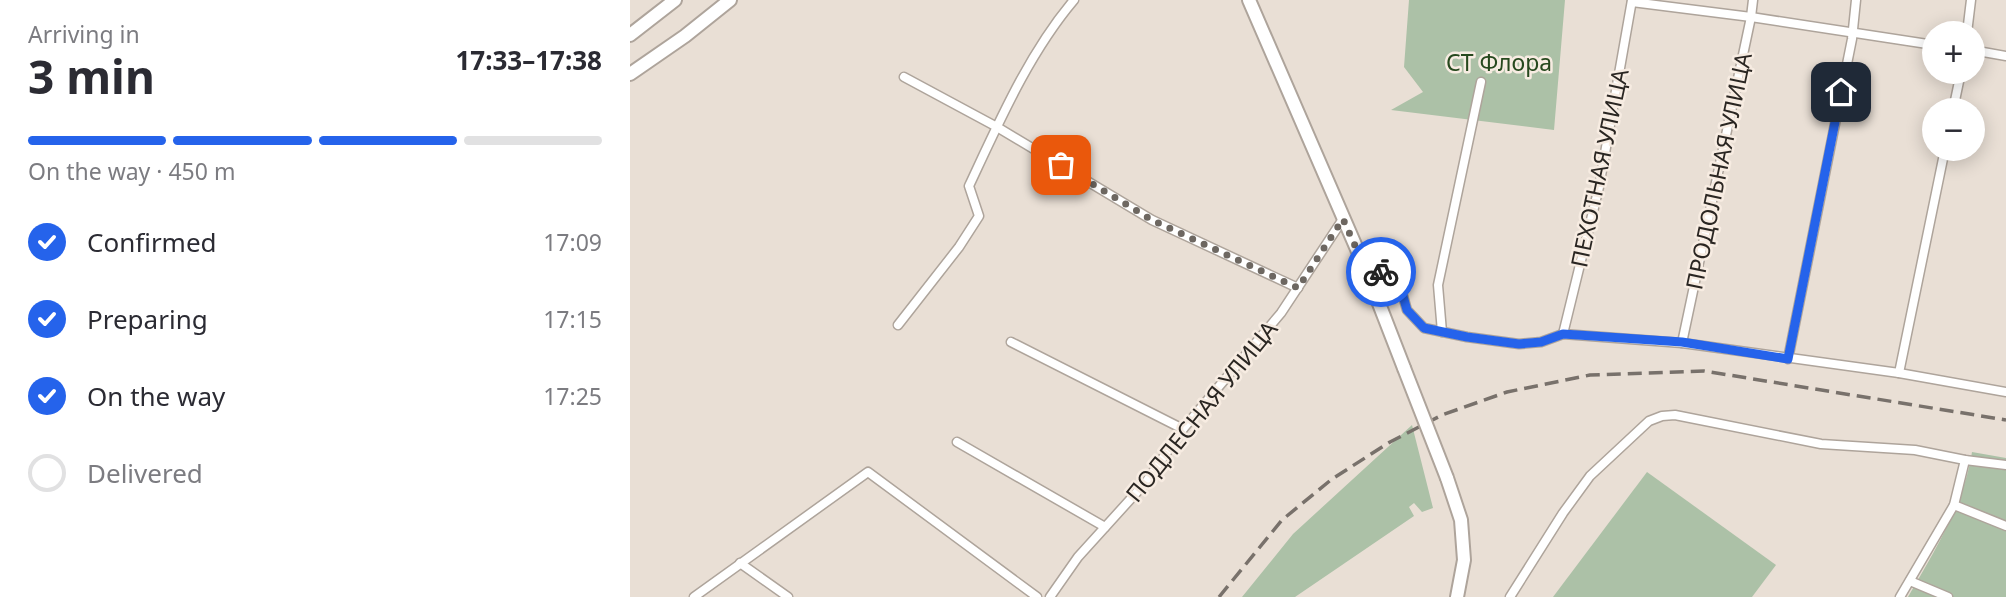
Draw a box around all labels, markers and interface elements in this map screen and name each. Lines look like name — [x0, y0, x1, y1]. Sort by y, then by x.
text: Arriving in — [28, 18, 140, 50]
map controls — [1922, 21, 1985, 161]
button: + — [1922, 21, 1985, 84]
text: 17:33–17:38 — [455, 42, 602, 78]
text: 3 min — [28, 45, 155, 107]
park label: СТ Флора — [1446, 46, 1552, 78]
street label: ПРОДОЛЬНАЯ УЛИЦА — [1677, 49, 1759, 293]
pin — [1811, 62, 1871, 122]
street label: ПЕХОТНАЯ УЛИЦА — [1562, 65, 1636, 270]
icon: home — [1822, 73, 1860, 111]
button: − — [1922, 98, 1985, 161]
pin — [1031, 135, 1091, 195]
icon: bag — [1042, 146, 1080, 184]
text: On the way · 450 m — [28, 155, 235, 187]
icon: check — [28, 223, 66, 261]
text: Confirmed — [87, 224, 217, 260]
text: 17:09 — [543, 226, 602, 258]
courier — [1346, 237, 1416, 307]
icon: bike — [1362, 253, 1400, 291]
icon: check — [28, 300, 66, 338]
text: Preparing — [87, 301, 208, 337]
text: 17:15 — [543, 303, 602, 335]
street label: ПОДЛЕСНАЯ УЛИЦА — [1118, 313, 1284, 508]
icon: check — [28, 377, 66, 415]
text: On the way — [87, 378, 225, 414]
text: 17:25 — [543, 380, 602, 412]
text: Delivered — [87, 455, 203, 491]

